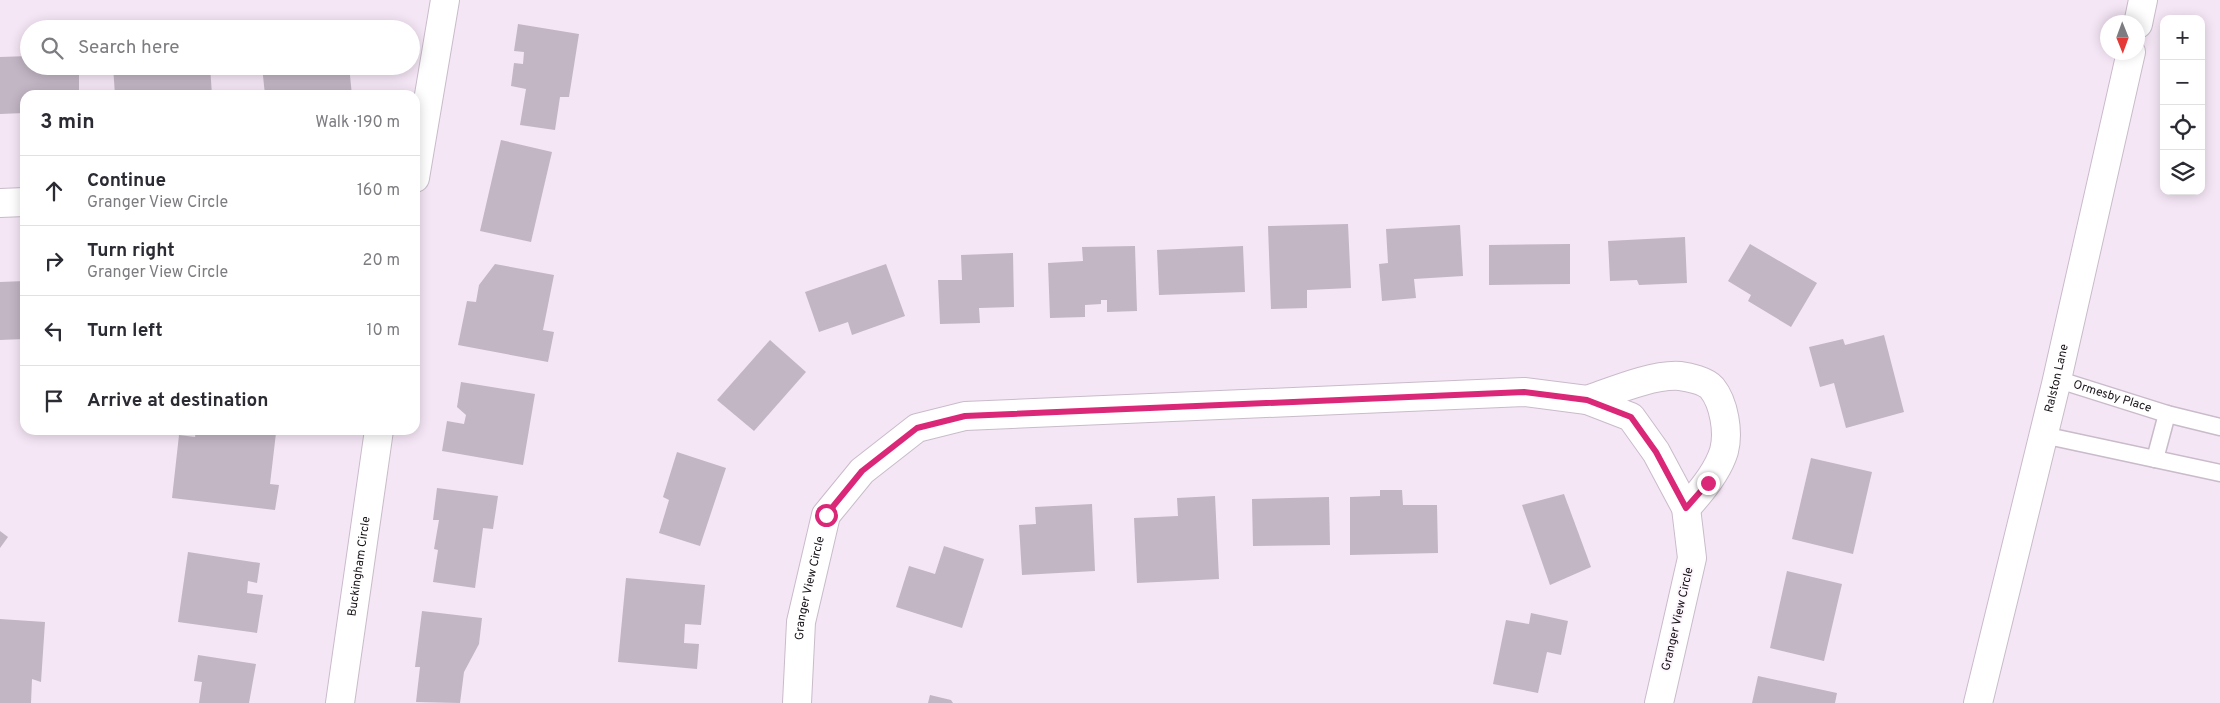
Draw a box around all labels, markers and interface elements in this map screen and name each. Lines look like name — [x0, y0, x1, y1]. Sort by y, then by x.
north arrow — [2100, 15, 2145, 60]
map controls — [2160, 15, 2205, 195]
button: + — [2160, 15, 2205, 60]
search box — [20, 20, 420, 75]
icon: search — [38, 34, 66, 62]
text: Search here — [78, 36, 180, 60]
button: − — [2160, 60, 2205, 105]
button: locate — [2160, 105, 2205, 150]
text: 3 min — [40, 109, 95, 136]
text: Walk · 190 m — [315, 113, 400, 133]
button: layers — [2160, 150, 2205, 195]
text: Continue — [87, 169, 166, 193]
icon: ahead — [40, 177, 68, 205]
text: 160 m — [357, 181, 400, 201]
text: Granger View Circle — [87, 193, 228, 213]
text: Turn right — [87, 239, 175, 263]
icon: right — [40, 247, 68, 275]
text: 20 m — [363, 251, 400, 271]
text: Granger View Circle — [87, 263, 228, 283]
icon: left — [40, 317, 68, 345]
text: Turn left — [87, 319, 163, 343]
text: 10 m — [366, 321, 400, 341]
street label: Ralston Lane — [2041, 343, 2073, 415]
street label: Ormesby Place — [2071, 377, 2154, 417]
icon: arrive — [40, 387, 68, 415]
text: Arrive at destination — [87, 389, 268, 413]
route end — [1697, 472, 1720, 495]
route start — [815, 504, 838, 527]
street label: Buckingham Circle — [344, 515, 375, 617]
street label: Granger View Circle — [792, 535, 829, 640]
street label: Granger View Circle — [1658, 566, 1698, 672]

